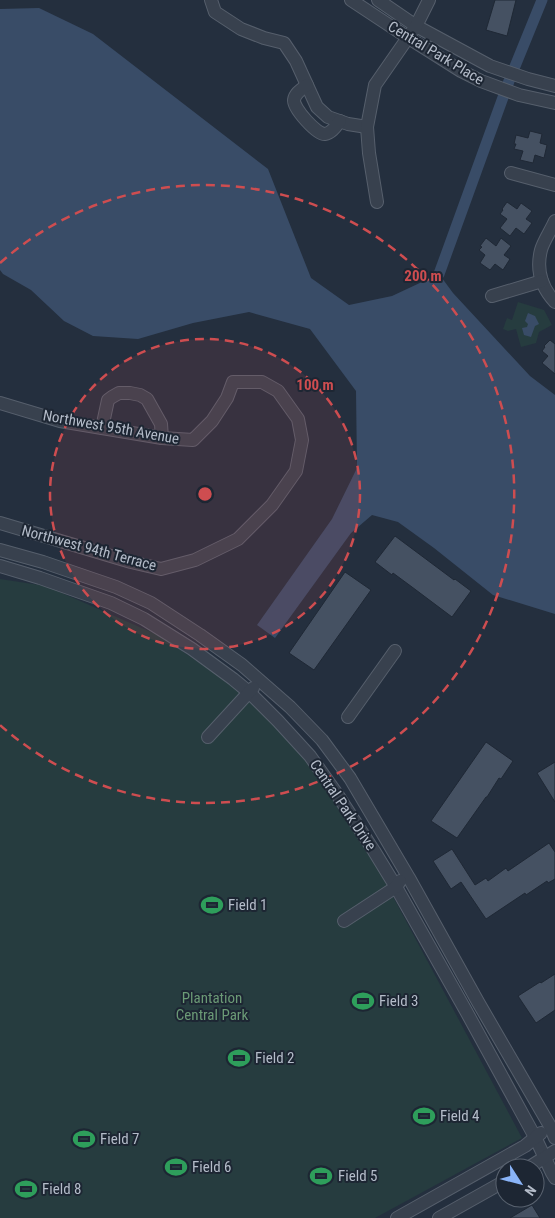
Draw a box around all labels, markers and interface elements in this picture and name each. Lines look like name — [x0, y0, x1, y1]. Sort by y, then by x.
street label: Central Park Place — [385, 17, 487, 89]
text: 200 m — [404, 267, 442, 285]
text: 100 m — [296, 376, 334, 394]
street label: Northwest 95th Avenue — [41, 406, 181, 448]
centre of rings — [196, 485, 214, 503]
street label: Northwest 94th Terrace — [20, 521, 158, 575]
street label: Central Park Drive — [306, 756, 380, 854]
sports icon: Field 1 — [199, 892, 225, 918]
place label: Field 1 — [228, 896, 267, 914]
sports icon: Field 3 — [350, 988, 376, 1014]
park label: Plantation Central Park — [176, 989, 248, 1024]
place label: Field 3 — [379, 992, 418, 1010]
sports icon: Field 2 — [226, 1045, 252, 1071]
place label: Field 2 — [255, 1049, 294, 1067]
sports icon: Field 4 — [411, 1103, 437, 1129]
place label: Field 4 — [440, 1107, 479, 1125]
sports icon: Field 7 — [71, 1126, 97, 1152]
place label: Field 7 — [100, 1130, 139, 1148]
sports icon: Field 6 — [163, 1154, 189, 1180]
place label: Field 6 — [192, 1158, 231, 1176]
north arrow — [495, 1158, 545, 1208]
sports icon: Field 5 — [308, 1163, 334, 1189]
place label: Field 5 — [338, 1167, 377, 1185]
sports icon: Field 8 — [13, 1176, 39, 1202]
place label: Field 8 — [42, 1180, 81, 1198]
text: N — [522, 1182, 540, 1199]

